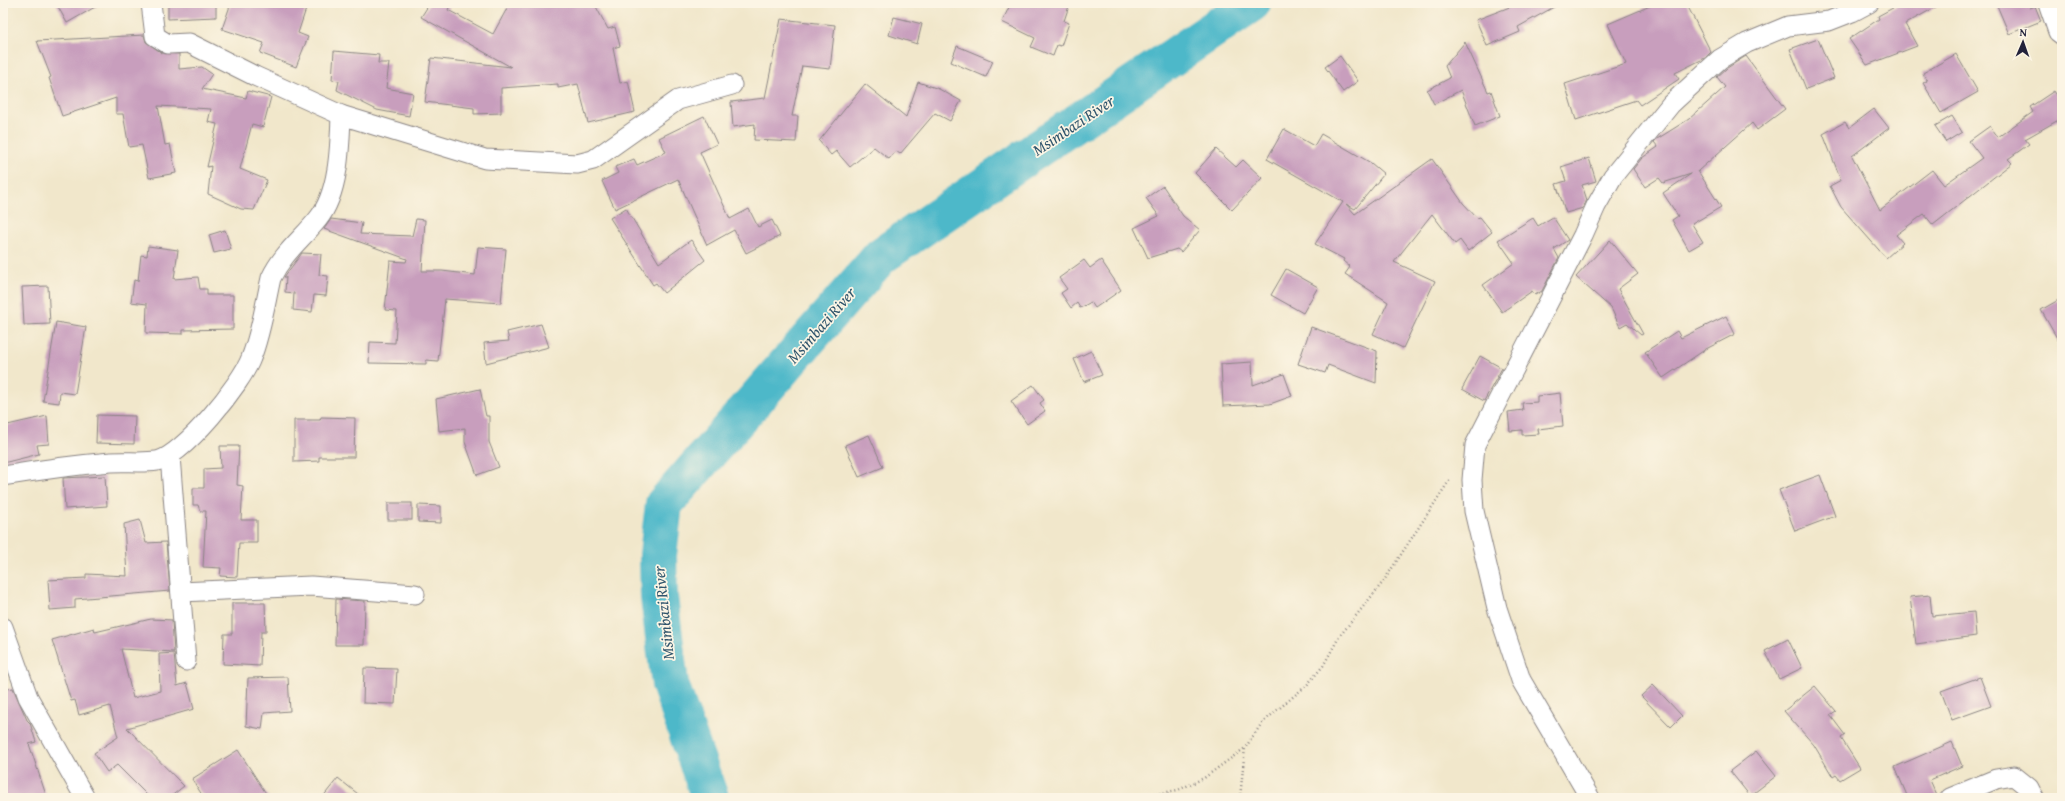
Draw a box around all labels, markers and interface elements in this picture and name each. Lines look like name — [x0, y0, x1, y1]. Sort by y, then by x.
north arrow — [2003, 22, 2043, 62]
text: N — [2019, 24, 2028, 40]
water label: Msimbazi River — [1027, 88, 1120, 161]
water label: Msimbazi River — [781, 281, 862, 368]
water label: Msimbazi River — [646, 564, 680, 661]

